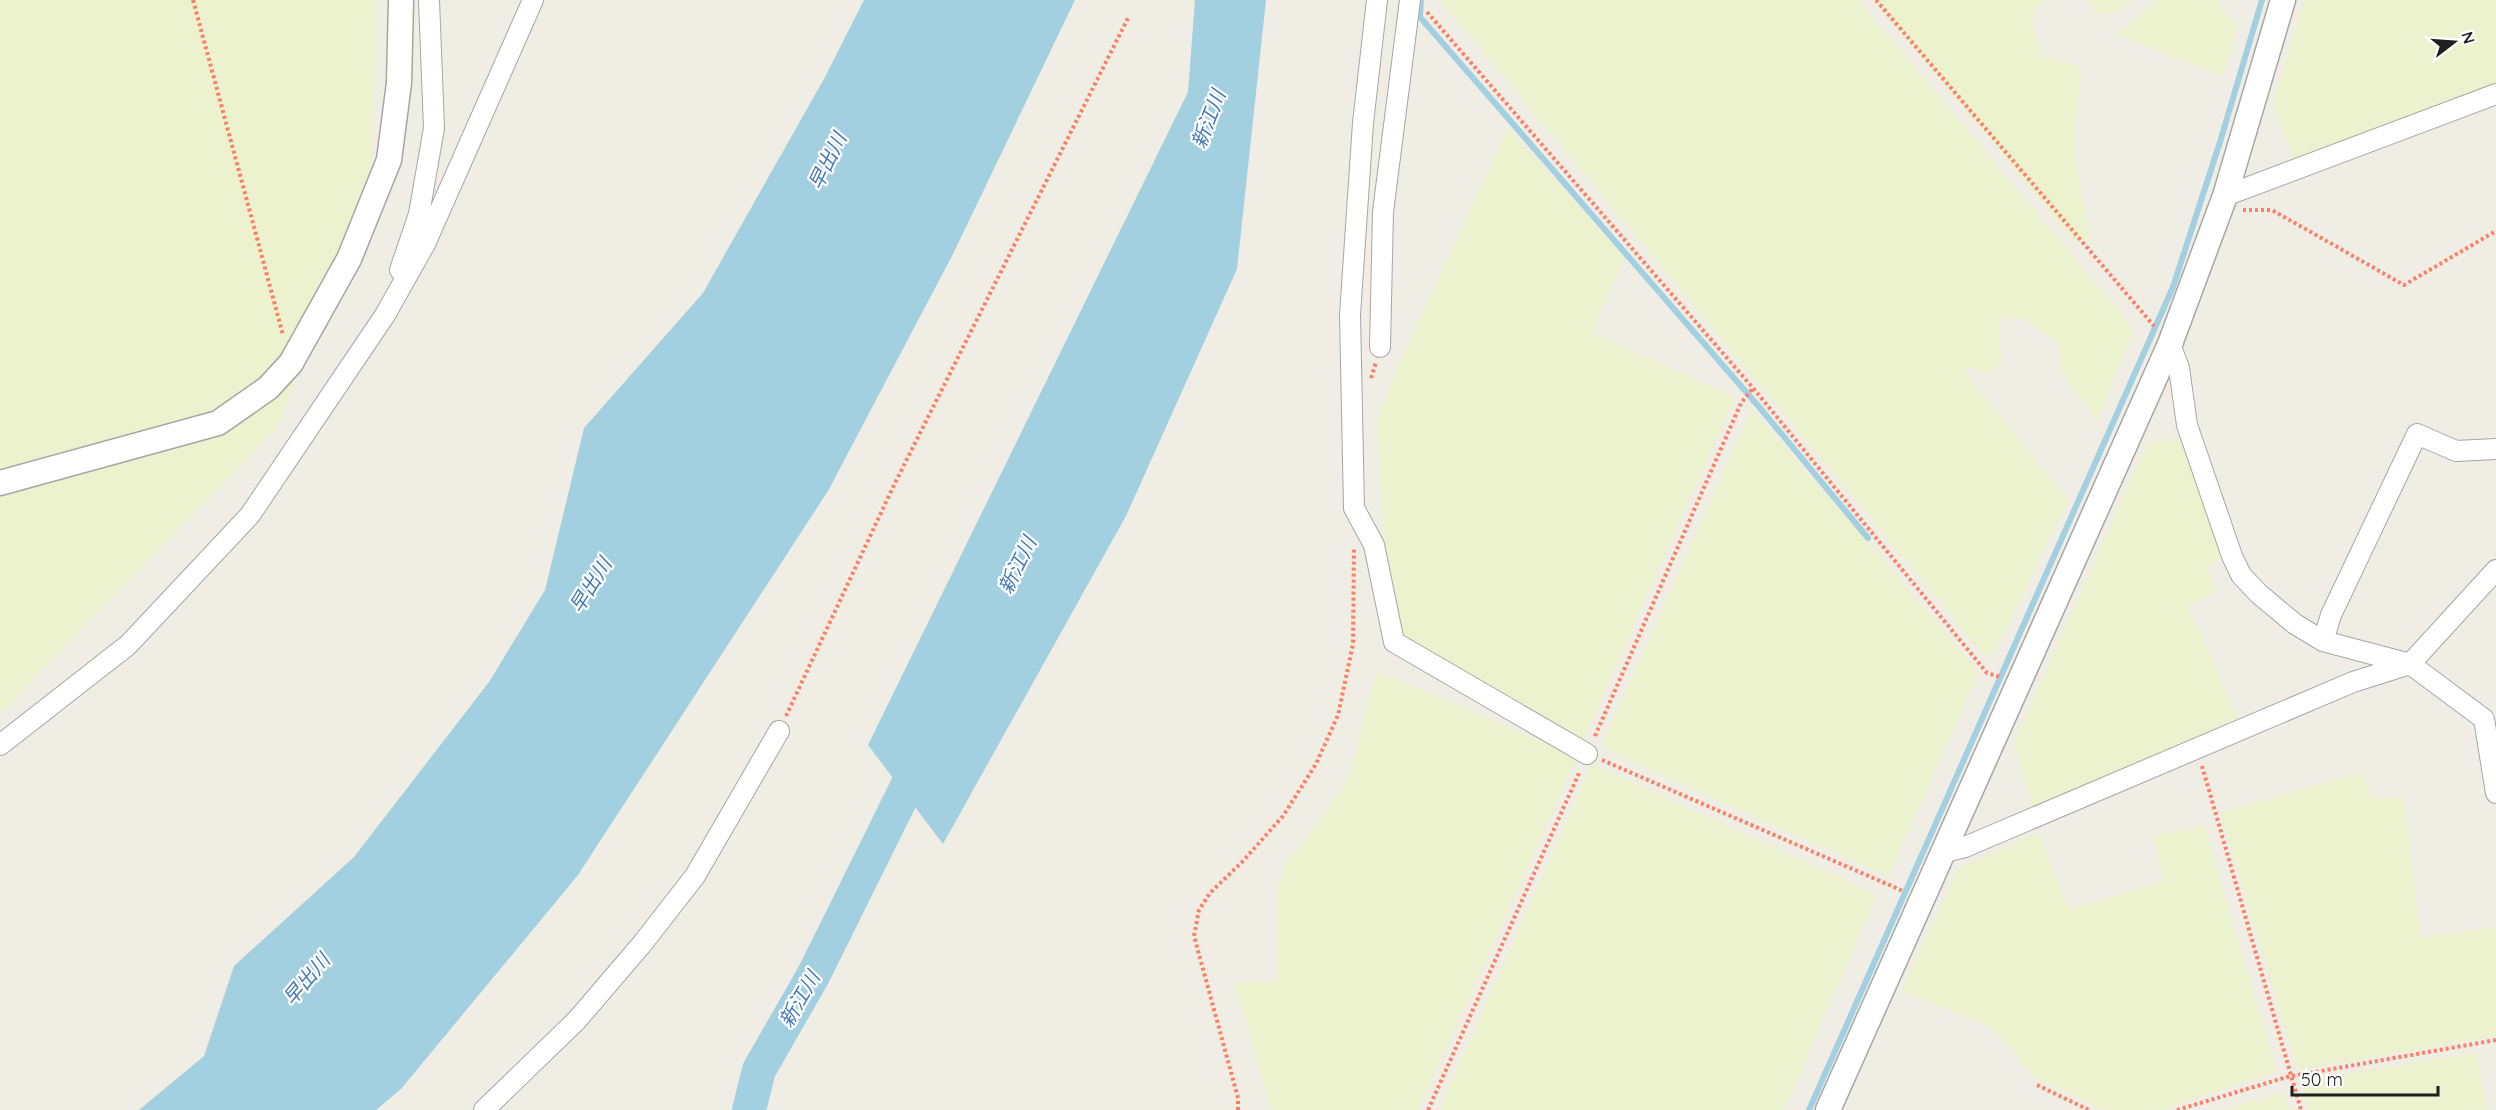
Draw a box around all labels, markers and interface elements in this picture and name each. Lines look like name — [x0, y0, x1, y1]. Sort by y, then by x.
north arrow — [2424, 12, 2484, 72]
text: N — [2457, 29, 2480, 46]
water label: 新江川 — [1186, 85, 1231, 151]
water label: 早出川 — [803, 127, 852, 193]
water label: 新江川 — [993, 531, 1042, 597]
water label: 早出川 — [564, 551, 618, 617]
water label: 早出川 — [277, 946, 336, 1010]
water label: 新江川 — [773, 965, 826, 1031]
scale bar — [2292, 1059, 2438, 1097]
text: 50 m — [2301, 1068, 2343, 1091]

